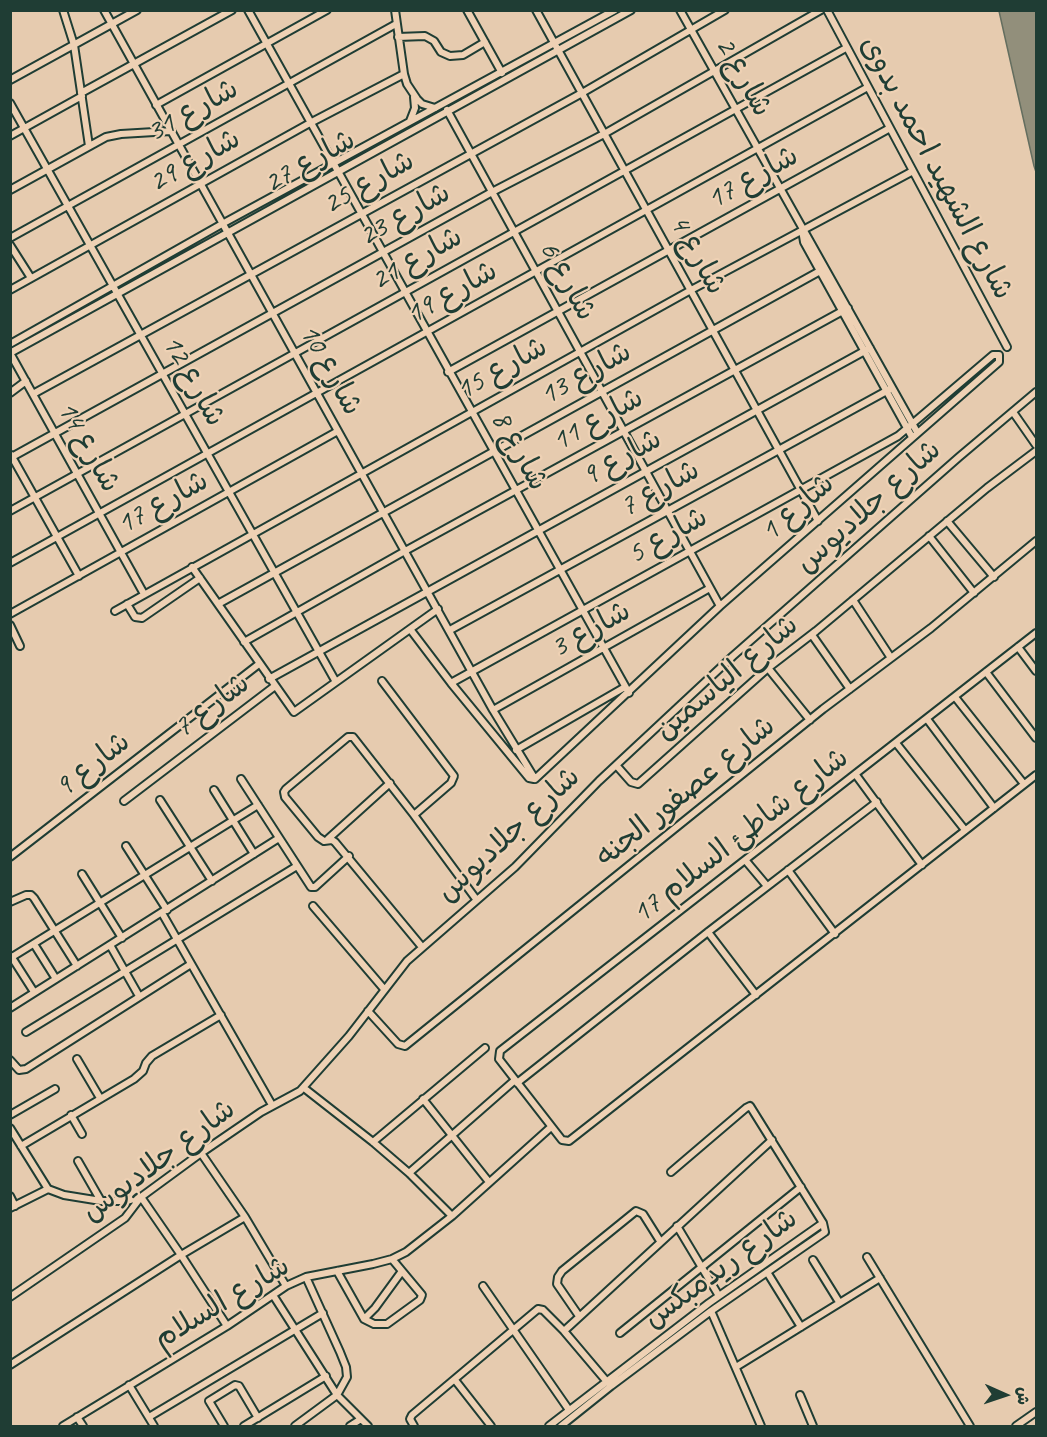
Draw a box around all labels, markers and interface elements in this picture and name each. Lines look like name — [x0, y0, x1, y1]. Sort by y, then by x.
street label: شارع الشهيد احمد بدوى — [851, 30, 1021, 306]
street label: شارع 2 — [706, 31, 780, 123]
street label: شارع 31 — [141, 71, 245, 151]
street label: شارع 29 — [143, 121, 247, 201]
street label: شارع 27 — [258, 122, 362, 202]
street label: شارع 17 — [701, 138, 805, 218]
street label: شارع 25 — [317, 143, 421, 223]
street label: شارع 23 — [353, 175, 457, 255]
street label: شارع 4 — [660, 209, 734, 301]
street label: شارع 21 — [365, 219, 469, 299]
street label: شارع 6 — [530, 235, 604, 327]
street label: شارع 19 — [400, 253, 504, 333]
street label: شارع 10 — [290, 318, 370, 422]
street label: شارع 12 — [153, 329, 233, 433]
street label: شارع 15 — [450, 329, 554, 409]
street label: شارع 13 — [534, 334, 638, 414]
street label: شارع 11 — [546, 380, 650, 460]
street label: شارع 14 — [48, 395, 128, 499]
street label: شارع 8 — [482, 405, 556, 497]
street label: شارع 9 — [576, 421, 668, 495]
street label: شارع جلاديوس — [789, 432, 949, 582]
street label: شارع 7 — [614, 452, 706, 526]
street label: شارع 17 — [111, 463, 215, 543]
street label: شارع 1 — [754, 466, 842, 550]
street label: شارع 5 — [622, 499, 714, 573]
street label: شارع 3 — [545, 593, 637, 667]
street label: شارع الياسمين — [648, 608, 806, 748]
street label: شارع 7 — [167, 666, 257, 746]
street label: شارع عصفور الجنه — [589, 709, 783, 875]
street label: شارع 9 — [48, 724, 138, 806]
street label: شارع شاطئ السلام 17 — [626, 740, 856, 932]
street label: شارع جلاديوس — [430, 760, 588, 910]
street label: شارع جلاديوس — [75, 1092, 243, 1230]
street label: شارع ريدمبكس — [637, 1201, 805, 1337]
street label: شارع السلام — [147, 1248, 297, 1358]
north arrow — [975, 1365, 1035, 1425]
text: ش — [1013, 1387, 1033, 1405]

